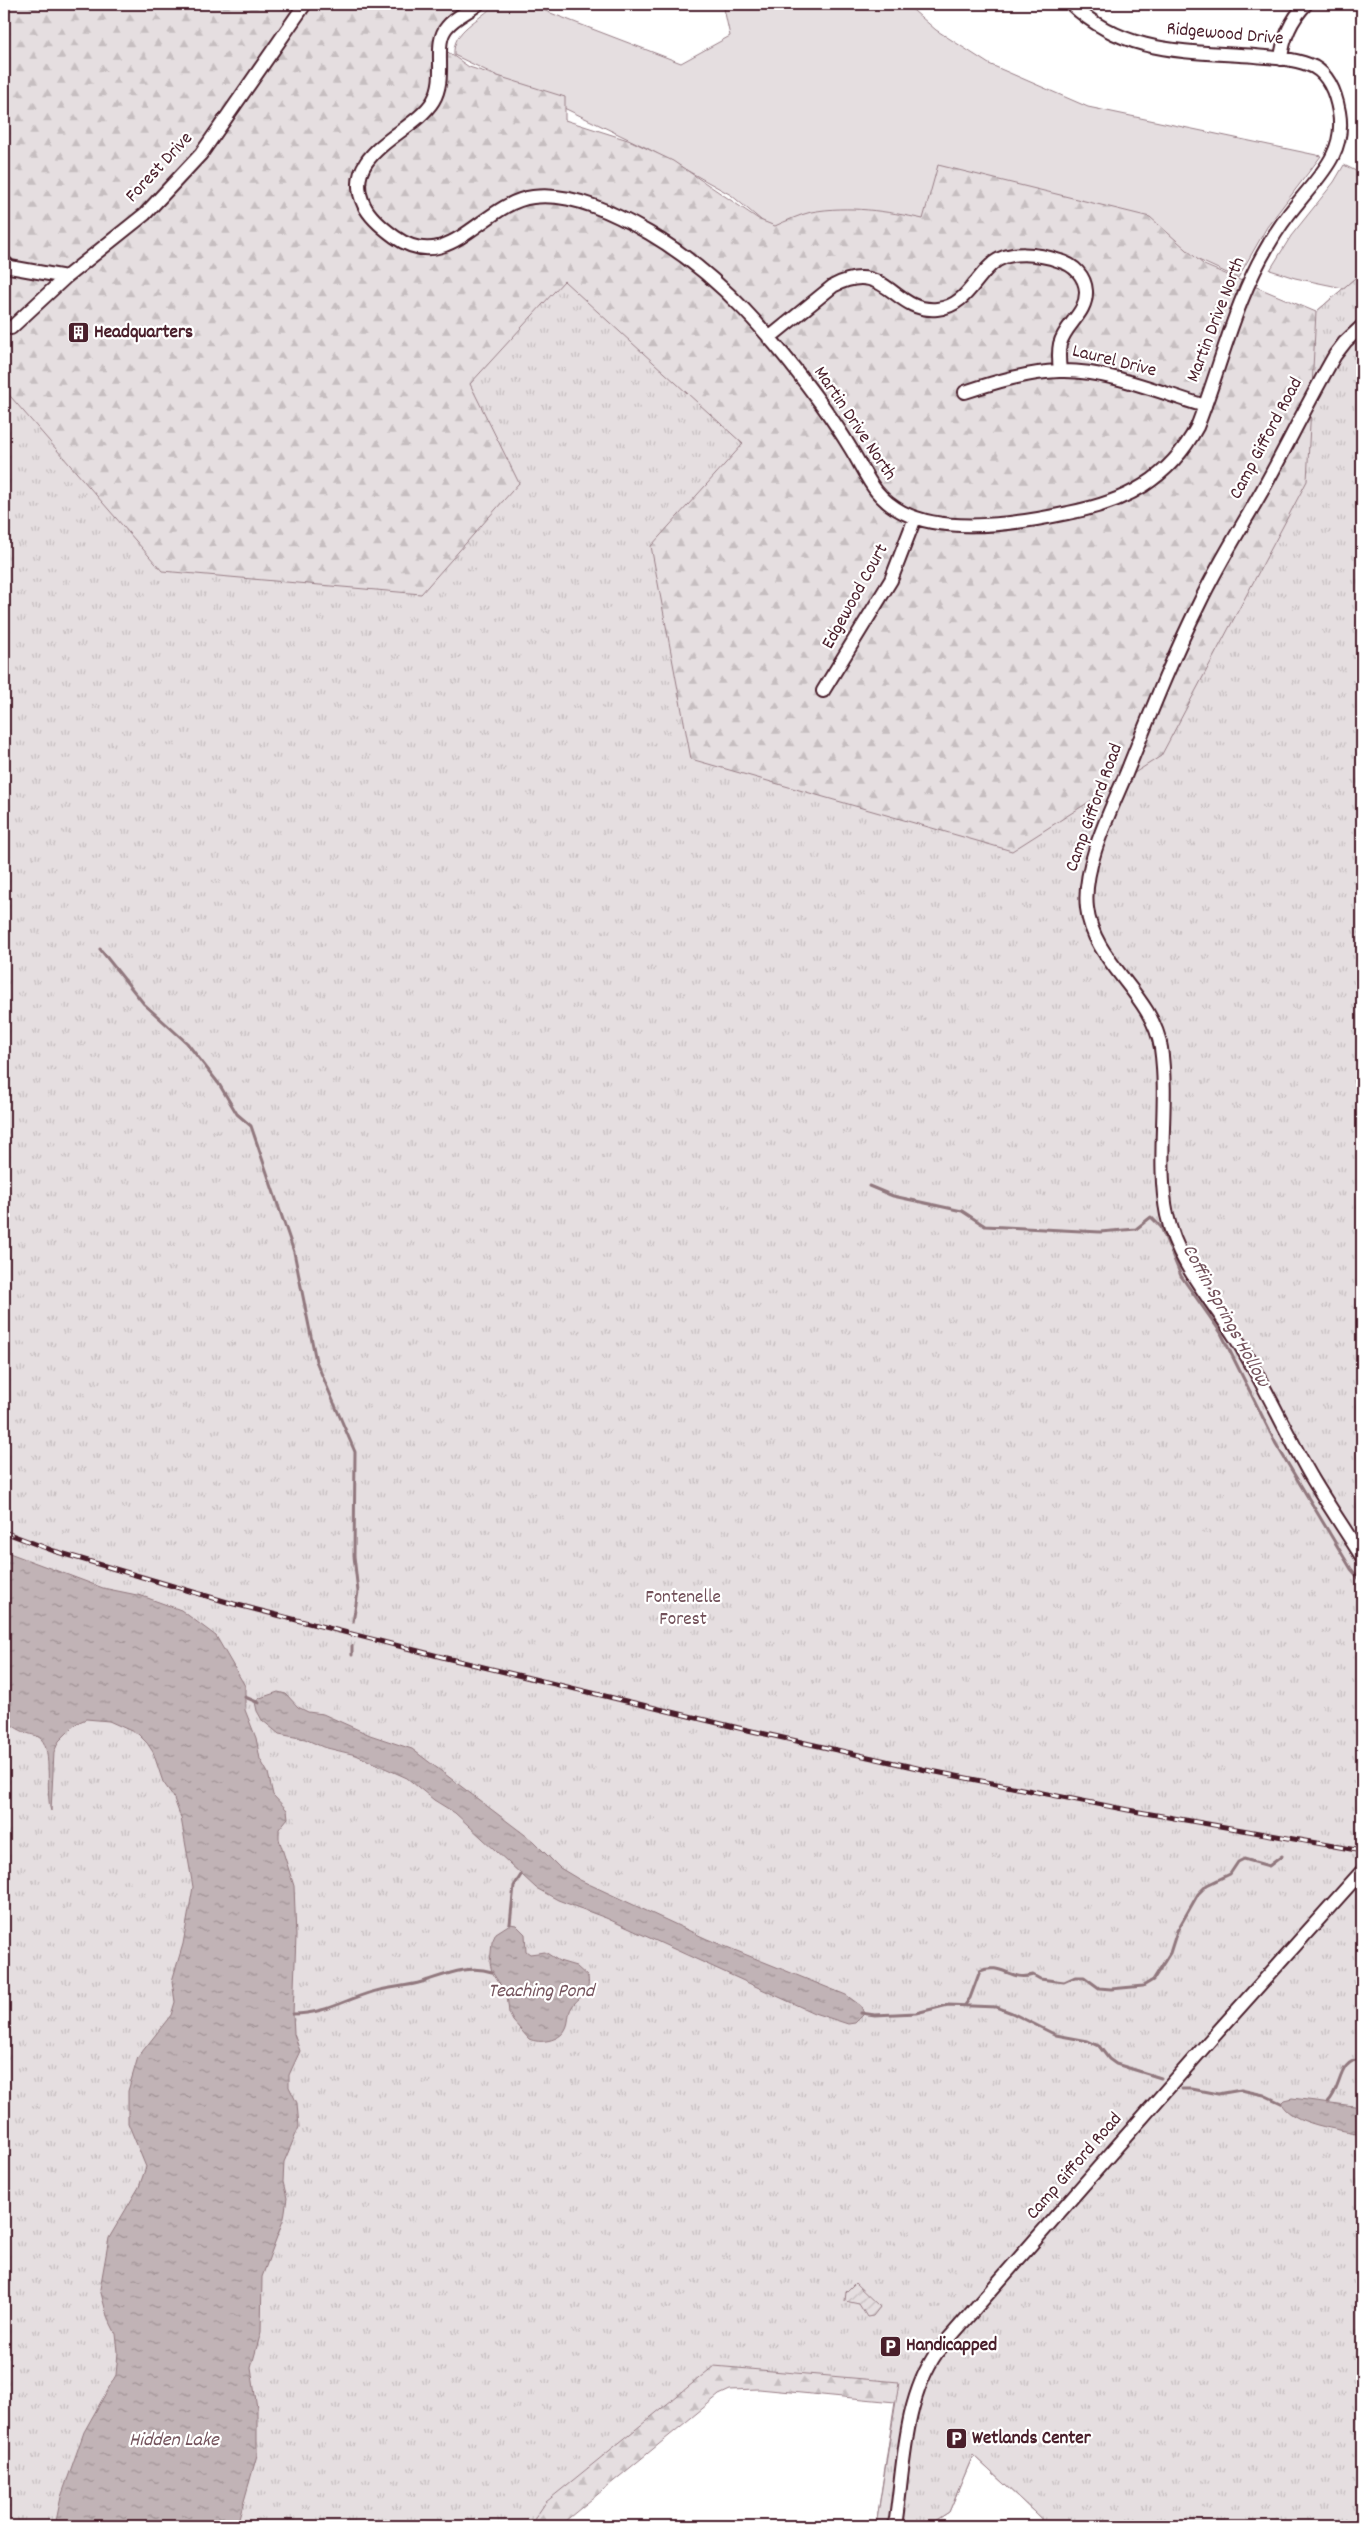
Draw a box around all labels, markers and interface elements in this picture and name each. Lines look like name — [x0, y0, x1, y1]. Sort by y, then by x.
street label: Ridgewood Drive — [1165, 16, 1285, 54]
street label: Forest Drive — [120, 126, 200, 210]
street label: Martin Drive North — [1181, 253, 1253, 387]
place label: Headquarters — [94, 320, 193, 347]
building icon: Headquarters — [66, 321, 90, 345]
street label: Laurel Drive — [1069, 339, 1159, 385]
street label: Martin Drive North — [806, 362, 902, 486]
street label: Camp Gifford Road — [1223, 373, 1311, 505]
street label: Edgewood Court — [816, 539, 896, 655]
street label: Camp Gifford Road — [1059, 740, 1131, 876]
water label: Coffin Springs Hollow — [1174, 1239, 1277, 1394]
park label: Fontenelle Forest — [645, 1585, 721, 1634]
water label: Teaching Pond — [488, 1978, 597, 2006]
street label: Camp Gifford Road — [1021, 2107, 1129, 2227]
place label: Handicapped — [906, 2333, 997, 2360]
parking icon: Handicapped — [878, 2334, 902, 2358]
place label: Wetlands Center — [972, 2426, 1092, 2453]
water label: Hidden Lake — [129, 2427, 220, 2455]
parking icon: Wetlands Center — [944, 2427, 968, 2451]

